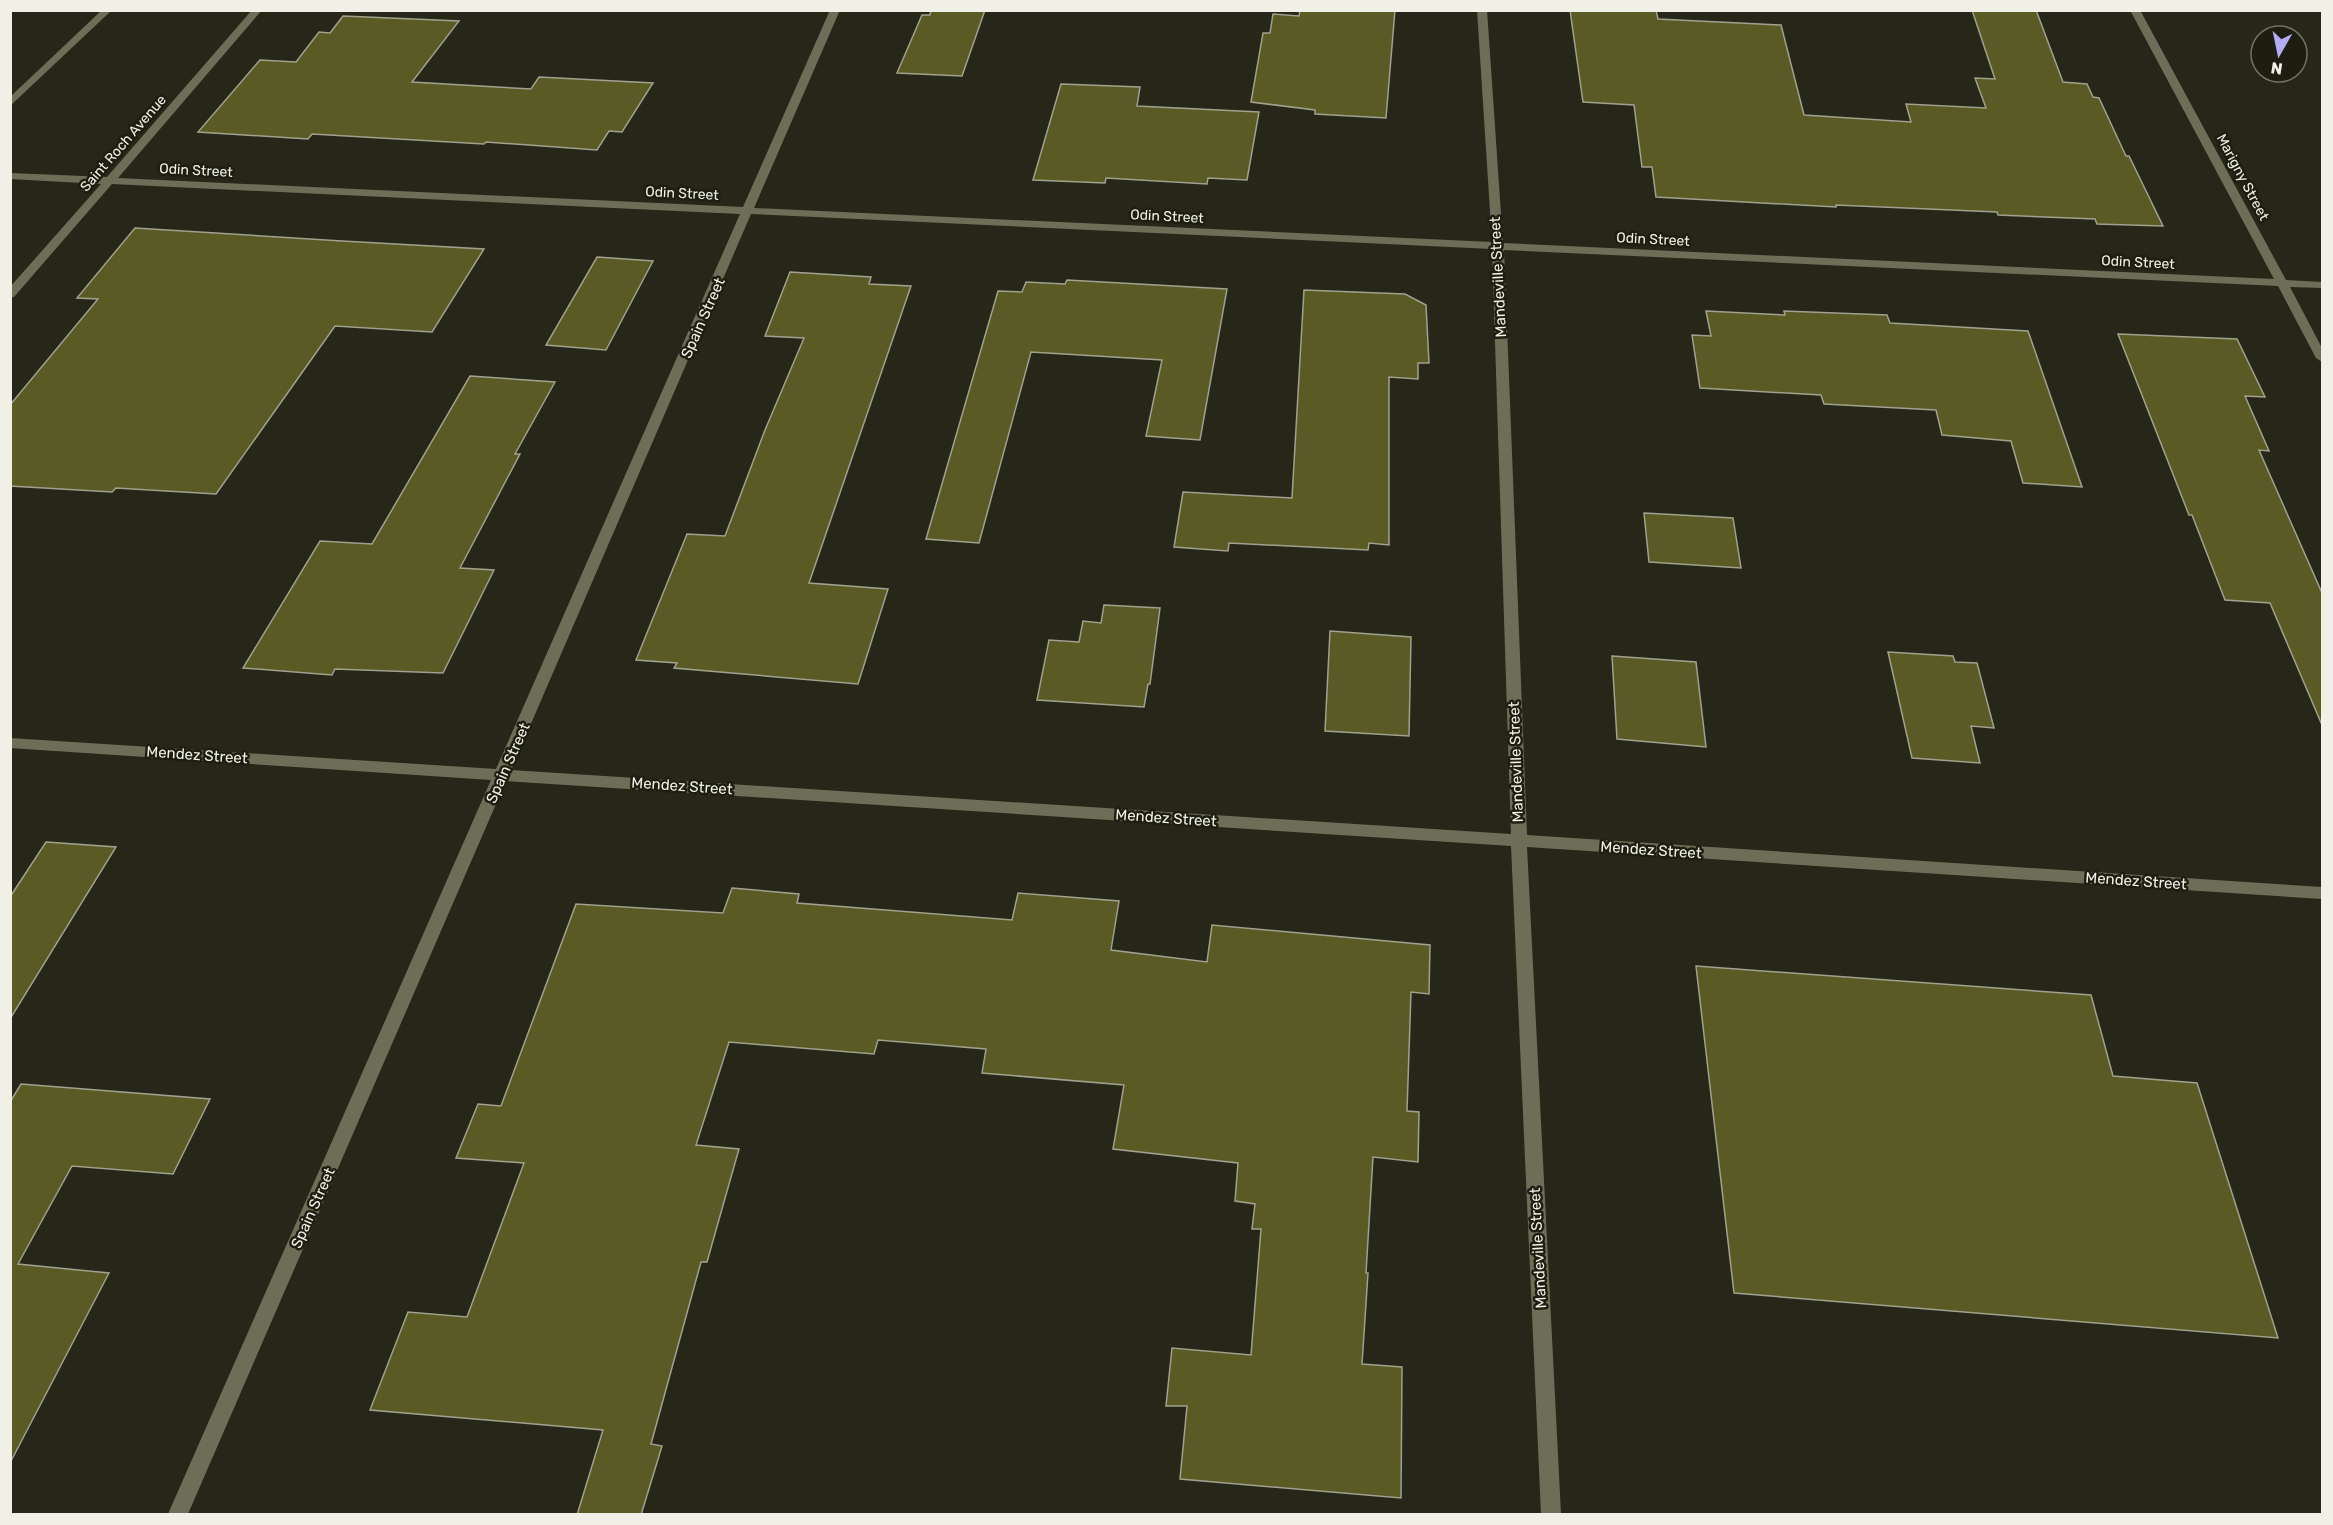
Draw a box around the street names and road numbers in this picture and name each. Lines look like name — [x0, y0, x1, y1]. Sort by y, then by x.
street label: Saint Roch Avenue — [77, 91, 170, 195]
street label: Marigny Street — [2213, 131, 2273, 224]
street label: Odin Street — [159, 160, 234, 181]
street label: Odin Street — [645, 183, 720, 204]
street label: Odin Street — [1130, 206, 1205, 227]
street label: Mandeville Street — [1486, 216, 1510, 338]
street label: Odin Street — [1616, 229, 1691, 250]
street label: Odin Street — [2101, 252, 2176, 273]
street label: Spain Street — [677, 275, 729, 361]
street label: Mandeville Street — [1505, 701, 1527, 823]
street label: Spain Street — [482, 720, 534, 806]
street label: Mendez Street — [146, 742, 248, 768]
street label: Mendez Street — [631, 773, 733, 799]
street label: Mendez Street — [1115, 805, 1217, 831]
street label: Mendez Street — [1600, 837, 1702, 863]
street label: Mendez Street — [2085, 868, 2187, 894]
street label: Spain Street — [287, 1165, 339, 1251]
street label: Mandeville Street — [1526, 1187, 1550, 1309]

